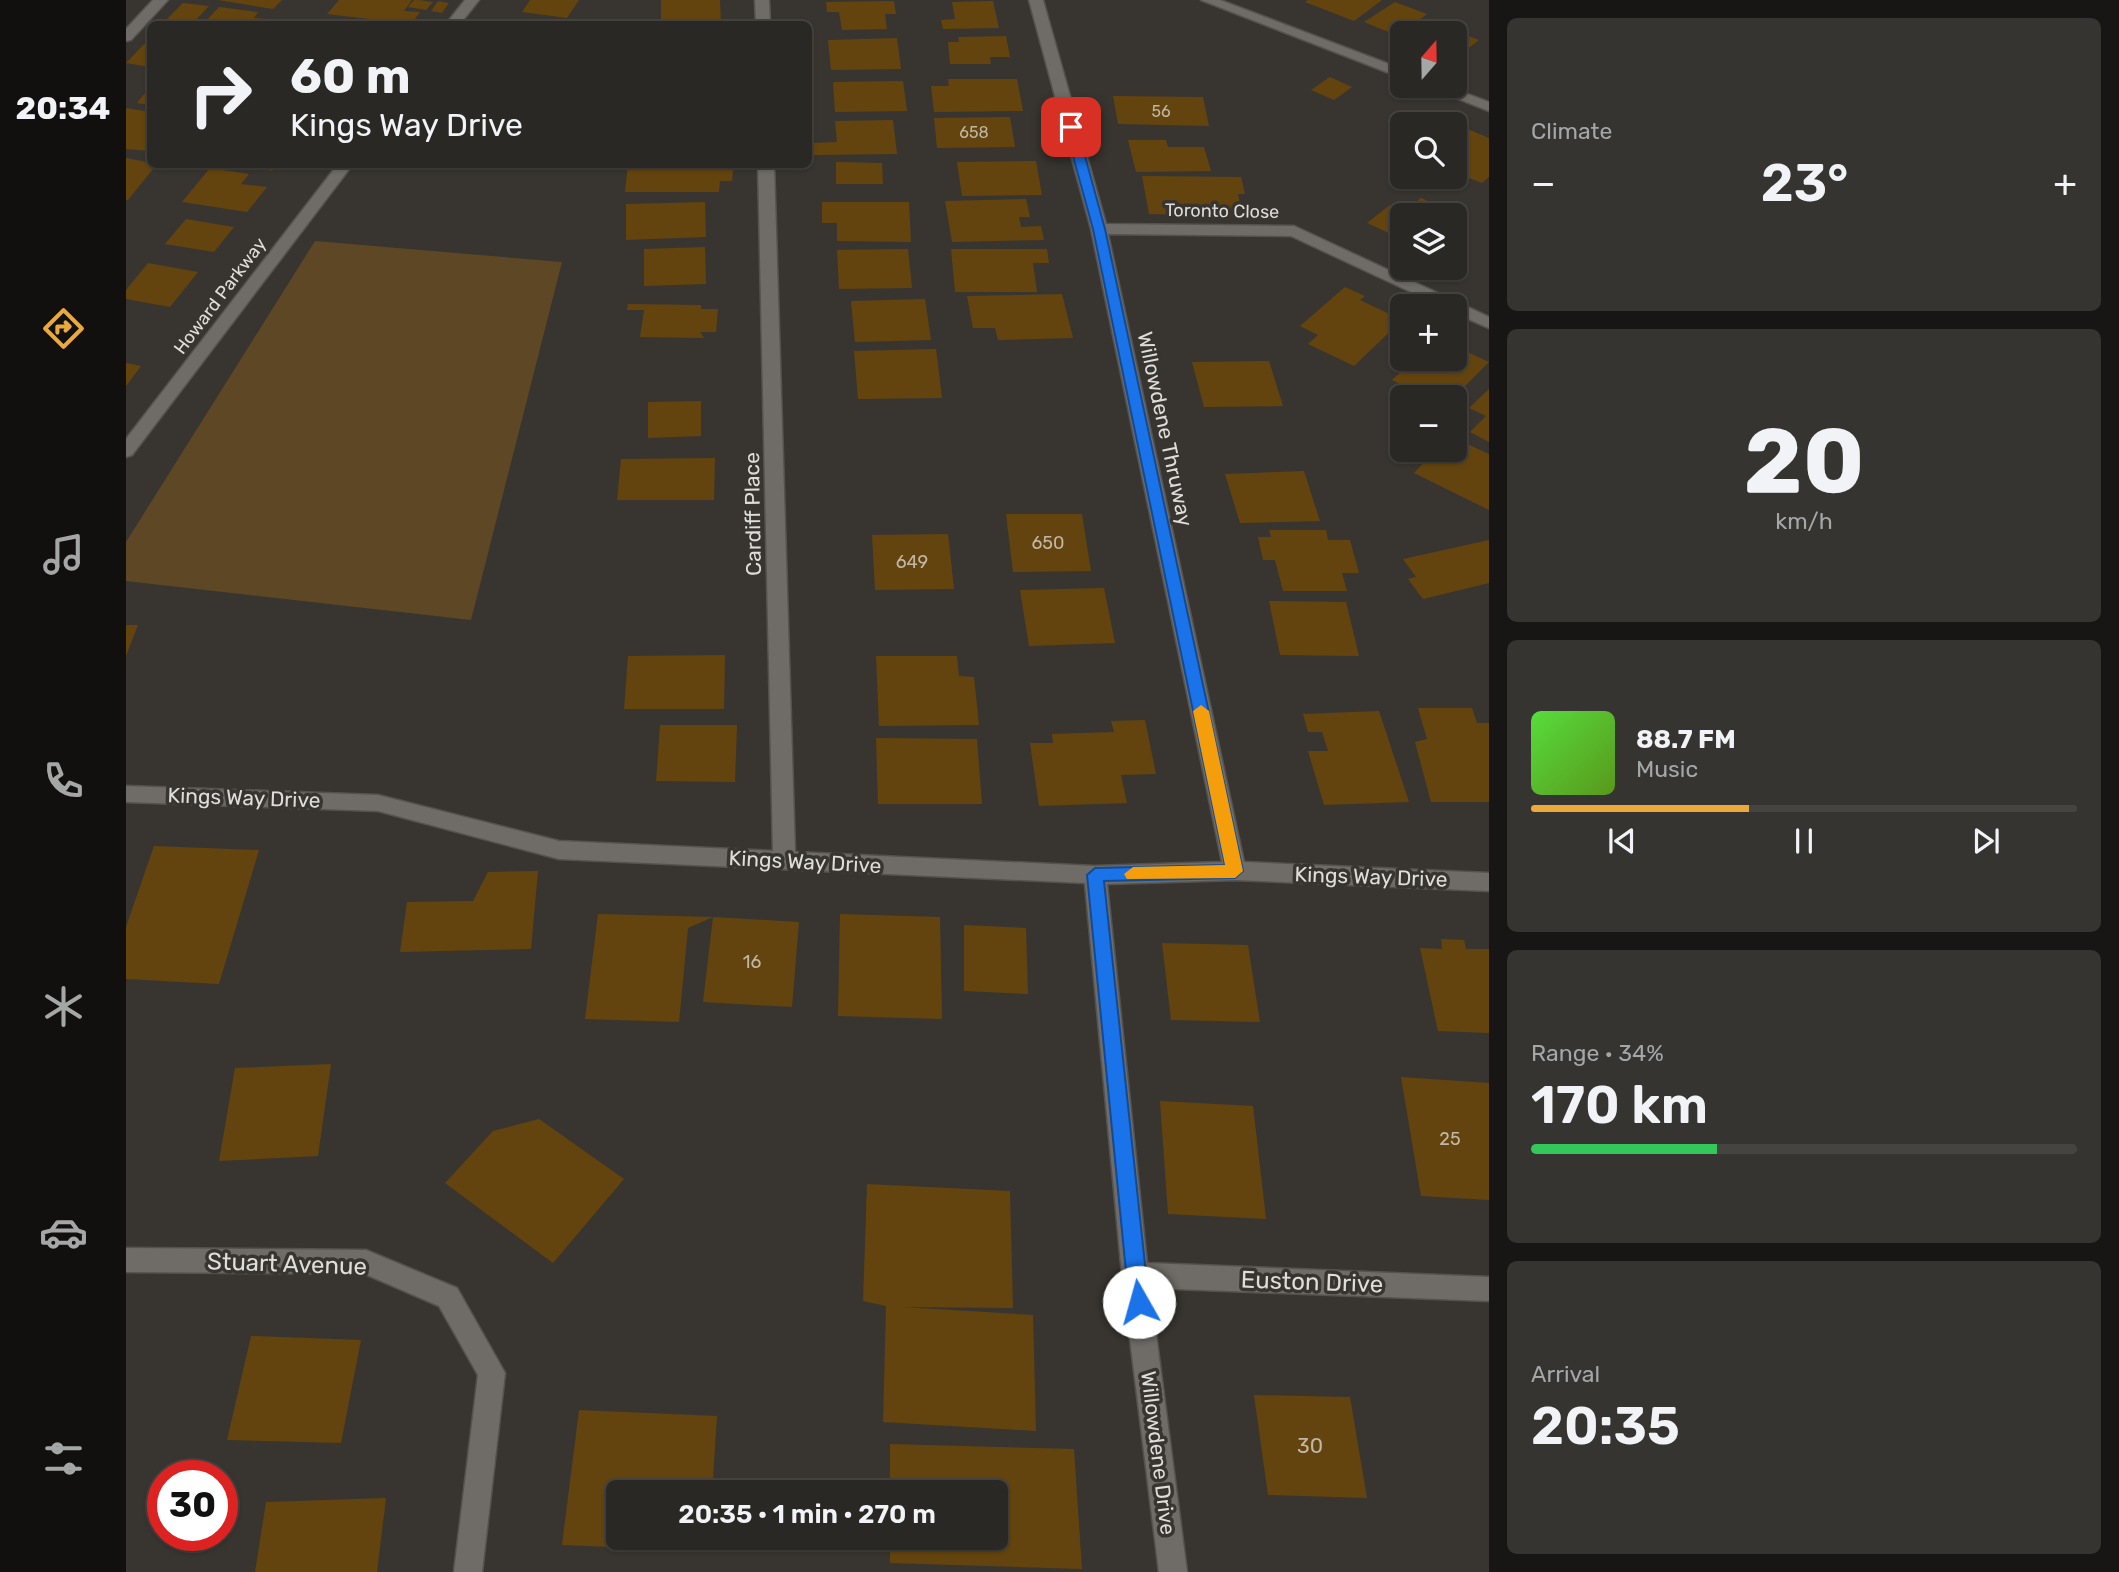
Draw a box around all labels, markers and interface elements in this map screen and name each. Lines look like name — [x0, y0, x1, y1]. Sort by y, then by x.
north arrow — [1390, 21, 1466, 98]
map controls — [1390, 21, 1467, 462]
text: 60 m — [290, 47, 411, 105]
icon: right — [175, 49, 266, 140]
text: 20:34 — [16, 89, 110, 127]
pin — [1041, 97, 1101, 157]
house number: 56 — [1151, 102, 1171, 121]
text: Kings Way Drive — [290, 106, 523, 144]
icon: arrive — [1052, 108, 1090, 146]
button: search — [1390, 112, 1467, 189]
text: Climate — [1531, 117, 1612, 145]
house number: 658 — [959, 123, 989, 142]
text: 23° — [1761, 152, 1848, 214]
text: − — [1531, 160, 1556, 206]
text: + — [2053, 160, 2077, 206]
street label: Toronto Close — [1165, 199, 1279, 223]
button: layers — [1390, 203, 1467, 280]
street label: Howard Parkway — [169, 233, 271, 359]
button: + — [1390, 294, 1467, 371]
icon: directions — [39, 304, 88, 353]
street label: Willowdene Thruway — [1133, 329, 1198, 529]
button: − — [1390, 385, 1467, 462]
text: 20 — [1743, 407, 1865, 515]
street label: Cardiff Place — [739, 452, 766, 576]
text: km/h — [1775, 507, 1833, 535]
icon: music — [39, 530, 88, 579]
house number: 650 — [1032, 532, 1064, 554]
house number: 649 — [896, 551, 928, 573]
text: 88.7 FM — [1636, 724, 1736, 755]
text: Music — [1636, 755, 1698, 783]
icon: phone — [39, 756, 88, 805]
street label: Kings Way Drive — [167, 782, 321, 813]
icon: previous — [1603, 822, 1641, 860]
icon: pause — [1785, 822, 1823, 860]
icon: next — [1967, 822, 2005, 860]
street label: Kings Way Drive — [728, 845, 882, 878]
street label: Kings Way Drive — [1294, 861, 1448, 892]
house number: 16 — [743, 951, 761, 973]
icon: climate — [39, 982, 88, 1031]
text: Range · 34% — [1531, 1039, 1664, 1067]
text: 170 km — [1531, 1074, 1708, 1136]
house number: 25 — [1439, 1128, 1461, 1150]
icon: car — [39, 1208, 88, 1257]
street label: Stuart Avenue — [207, 1247, 367, 1281]
position arrow — [1102, 1265, 1176, 1339]
street label: Euston Drive — [1240, 1266, 1384, 1298]
text: Arrival — [1531, 1360, 1600, 1388]
street label: Willowdene Drive — [1136, 1370, 1181, 1536]
text: 20:35 — [1531, 1395, 1680, 1457]
house number: 30 — [1297, 1433, 1323, 1458]
icon: filters — [39, 1434, 88, 1483]
speed limit sign: 30 — [147, 1460, 238, 1551]
text: 20:35 · 1 min · 270 m — [678, 1499, 936, 1530]

